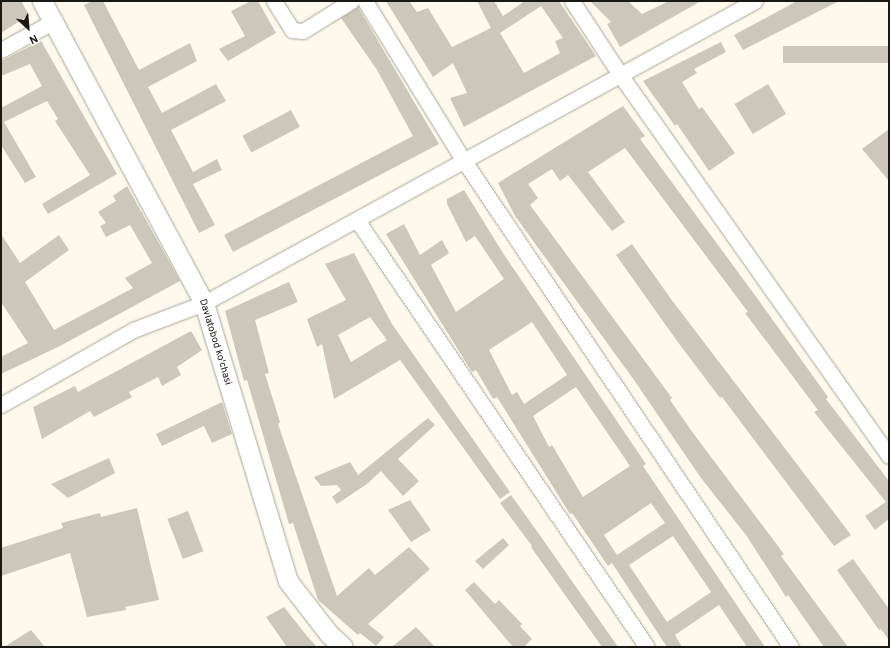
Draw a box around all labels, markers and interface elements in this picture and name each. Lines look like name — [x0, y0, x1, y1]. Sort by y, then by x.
north arrow — [8, 8, 48, 48]
text: N — [27, 31, 40, 47]
street label: Davlatobod ko'chasi — [196, 298, 234, 386]

